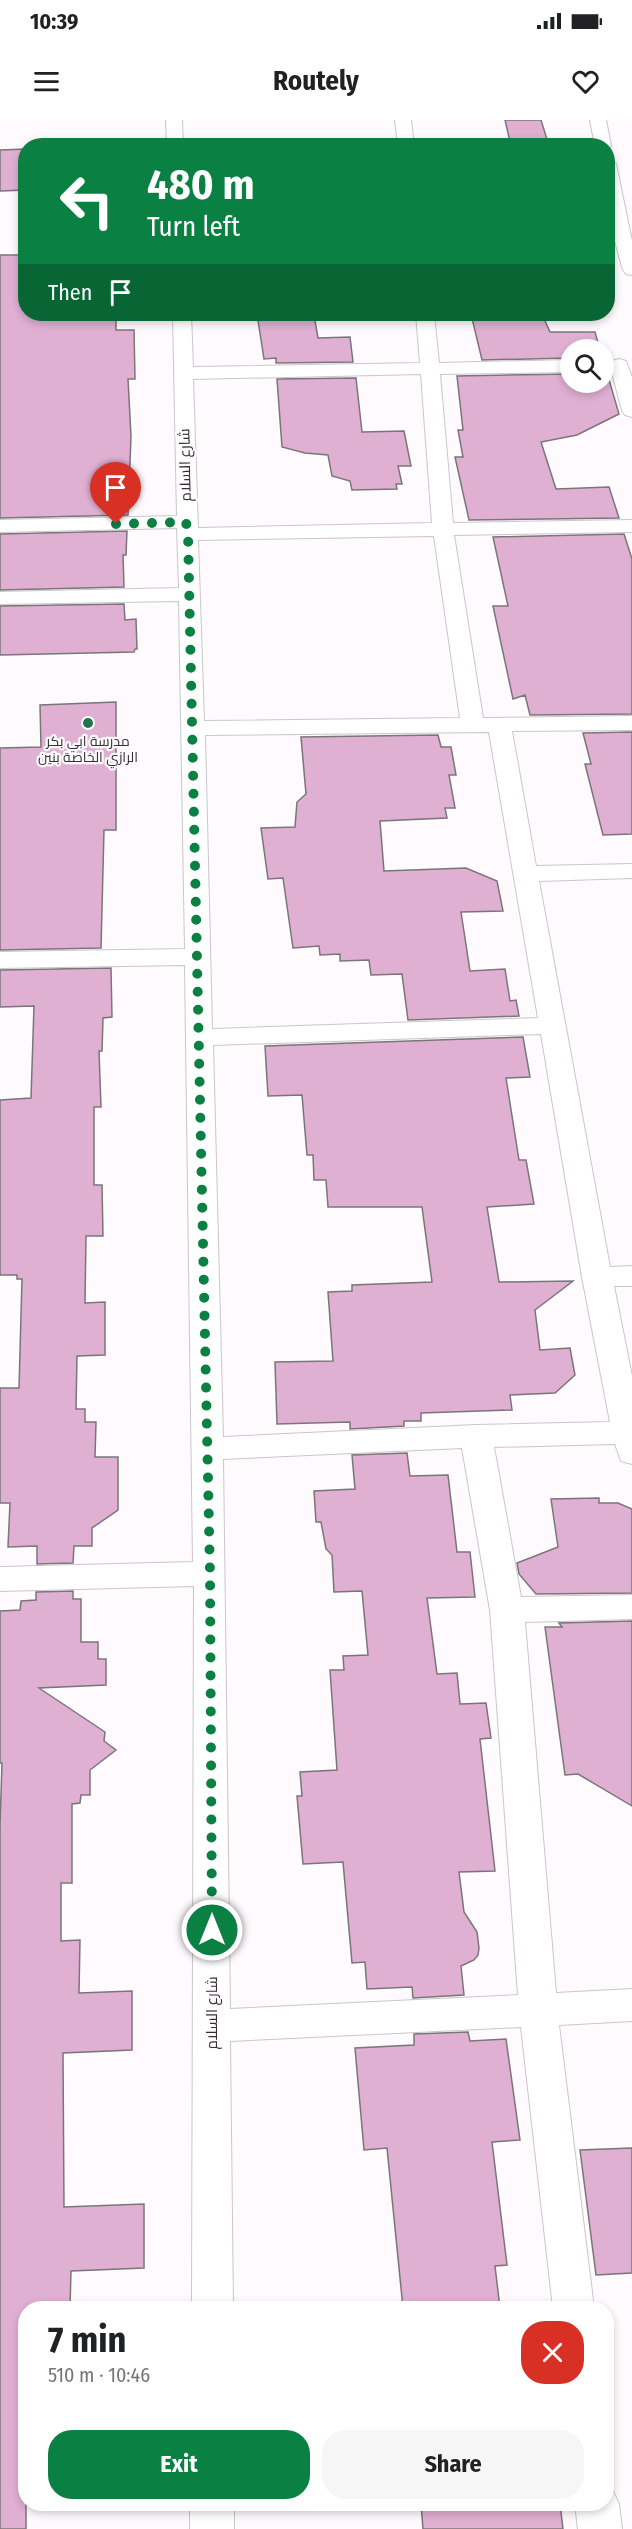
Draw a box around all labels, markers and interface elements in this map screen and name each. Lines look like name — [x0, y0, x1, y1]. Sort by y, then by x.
text: 10:39 — [30, 8, 78, 35]
icon: menu — [30, 65, 63, 98]
text: Routely — [273, 65, 359, 97]
icon: heart — [569, 65, 602, 98]
text: 480 m — [147, 160, 254, 210]
icon: left — [48, 162, 126, 240]
text: Turn left — [147, 211, 240, 243]
icon: arrive — [104, 276, 137, 309]
text: Then — [48, 279, 92, 306]
map controls — [560, 339, 614, 393]
button: search — [560, 339, 614, 393]
street label: شارع السلام — [175, 428, 197, 502]
pin — [90, 462, 141, 524]
icon: arrive — [99, 471, 132, 504]
marker: مدرسة ابي بكر الرازي الخاصة بنين — [81, 716, 95, 730]
place label: مدرسة ابي بكر الرازي الخاصة بنين — [38, 733, 138, 769]
position arrow — [180, 1898, 244, 1962]
street label: شارع السلام — [203, 1976, 223, 2050]
text: 7 min — [48, 2318, 126, 2362]
button: close — [521, 2321, 584, 2384]
text: 510 m · 10:46 — [48, 2363, 150, 2387]
button: Exit — [48, 2430, 310, 2499]
button: Share — [322, 2430, 584, 2499]

